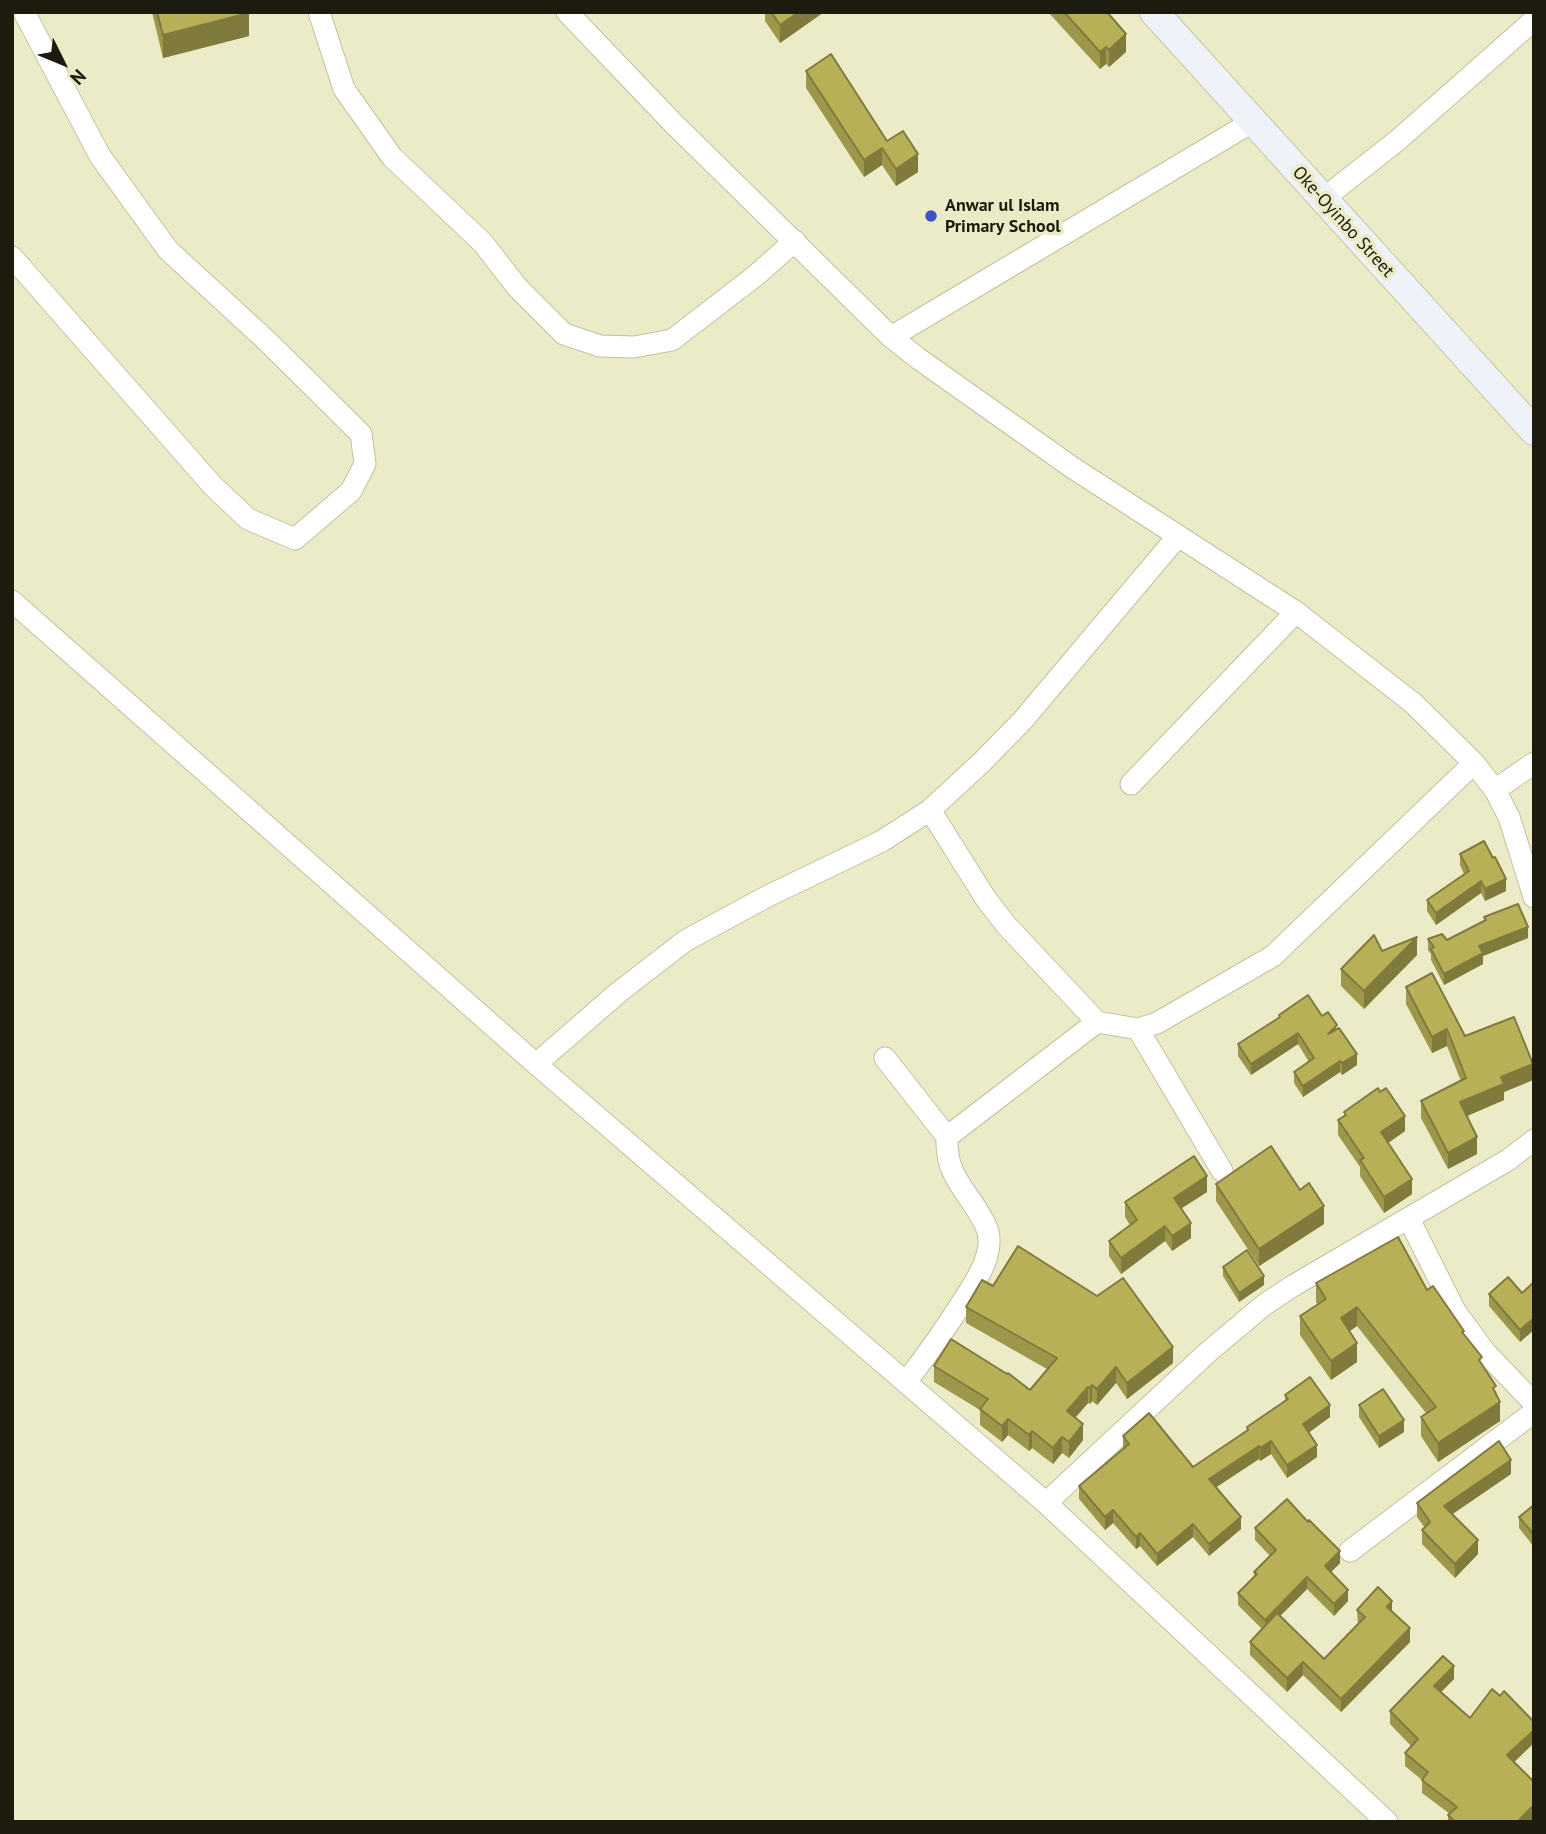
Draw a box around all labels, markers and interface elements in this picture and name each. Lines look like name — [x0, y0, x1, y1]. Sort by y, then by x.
north arrow — [28, 28, 98, 98]
text: N — [65, 65, 91, 90]
street label: Oke-Oyinbo Street — [1288, 162, 1398, 282]
place label: Anwar ul Islam Primary School — [945, 195, 1061, 238]
marker: Anwar ul Islam Primary School — [923, 208, 939, 224]

